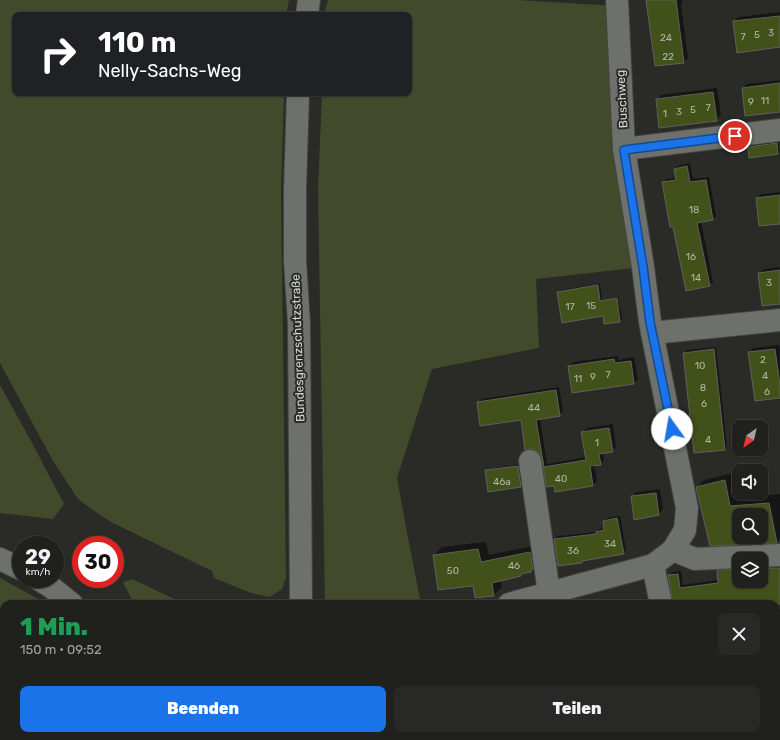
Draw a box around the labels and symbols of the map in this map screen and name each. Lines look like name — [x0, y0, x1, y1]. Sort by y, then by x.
house number: 3 — [768, 27, 774, 39]
house number: 5 — [754, 29, 760, 41]
house number: 7 — [740, 31, 746, 43]
house number: 24 — [660, 32, 672, 44]
house number: 22 — [662, 51, 674, 63]
street label: Buschweg — [613, 69, 631, 129]
house number: 11 — [761, 95, 769, 107]
house number: 9 — [748, 96, 754, 108]
house number: 7 — [705, 102, 711, 114]
house number: 5 — [690, 104, 696, 116]
house number: 3 — [676, 106, 682, 118]
house number: 1 — [663, 108, 667, 120]
pin — [718, 119, 752, 153]
house number: 18 — [689, 204, 699, 216]
house number: 16 — [686, 251, 696, 263]
house number: 14 — [691, 272, 701, 284]
street label: Bundesgrenzschutzstraße — [288, 274, 308, 422]
house number: 3 — [766, 277, 772, 289]
house number: 15 — [586, 300, 596, 312]
house number: 17 — [565, 301, 575, 313]
house number: 2 — [760, 354, 766, 366]
house number: 10 — [695, 360, 705, 372]
house number: 7 — [605, 369, 611, 381]
house number: 4 — [762, 370, 768, 382]
house number: 9 — [590, 371, 596, 383]
house number: 11 — [574, 373, 582, 385]
house number: 8 — [700, 382, 706, 394]
house number: 6 — [764, 386, 770, 398]
house number: 6 — [701, 398, 707, 410]
house number: 44 — [528, 402, 540, 414]
position arrow — [651, 408, 693, 450]
north arrow — [732, 420, 768, 456]
house number: 4 — [705, 434, 711, 446]
house number: 1 — [595, 437, 599, 449]
house number: 40 — [555, 473, 567, 485]
house number: 46a — [493, 476, 511, 488]
speed limit sign: 30 — [72, 536, 124, 588]
house number: 34 — [604, 538, 616, 550]
house number: 36 — [567, 545, 579, 557]
house number: 46 — [508, 560, 520, 572]
house number: 50 — [447, 565, 459, 577]

